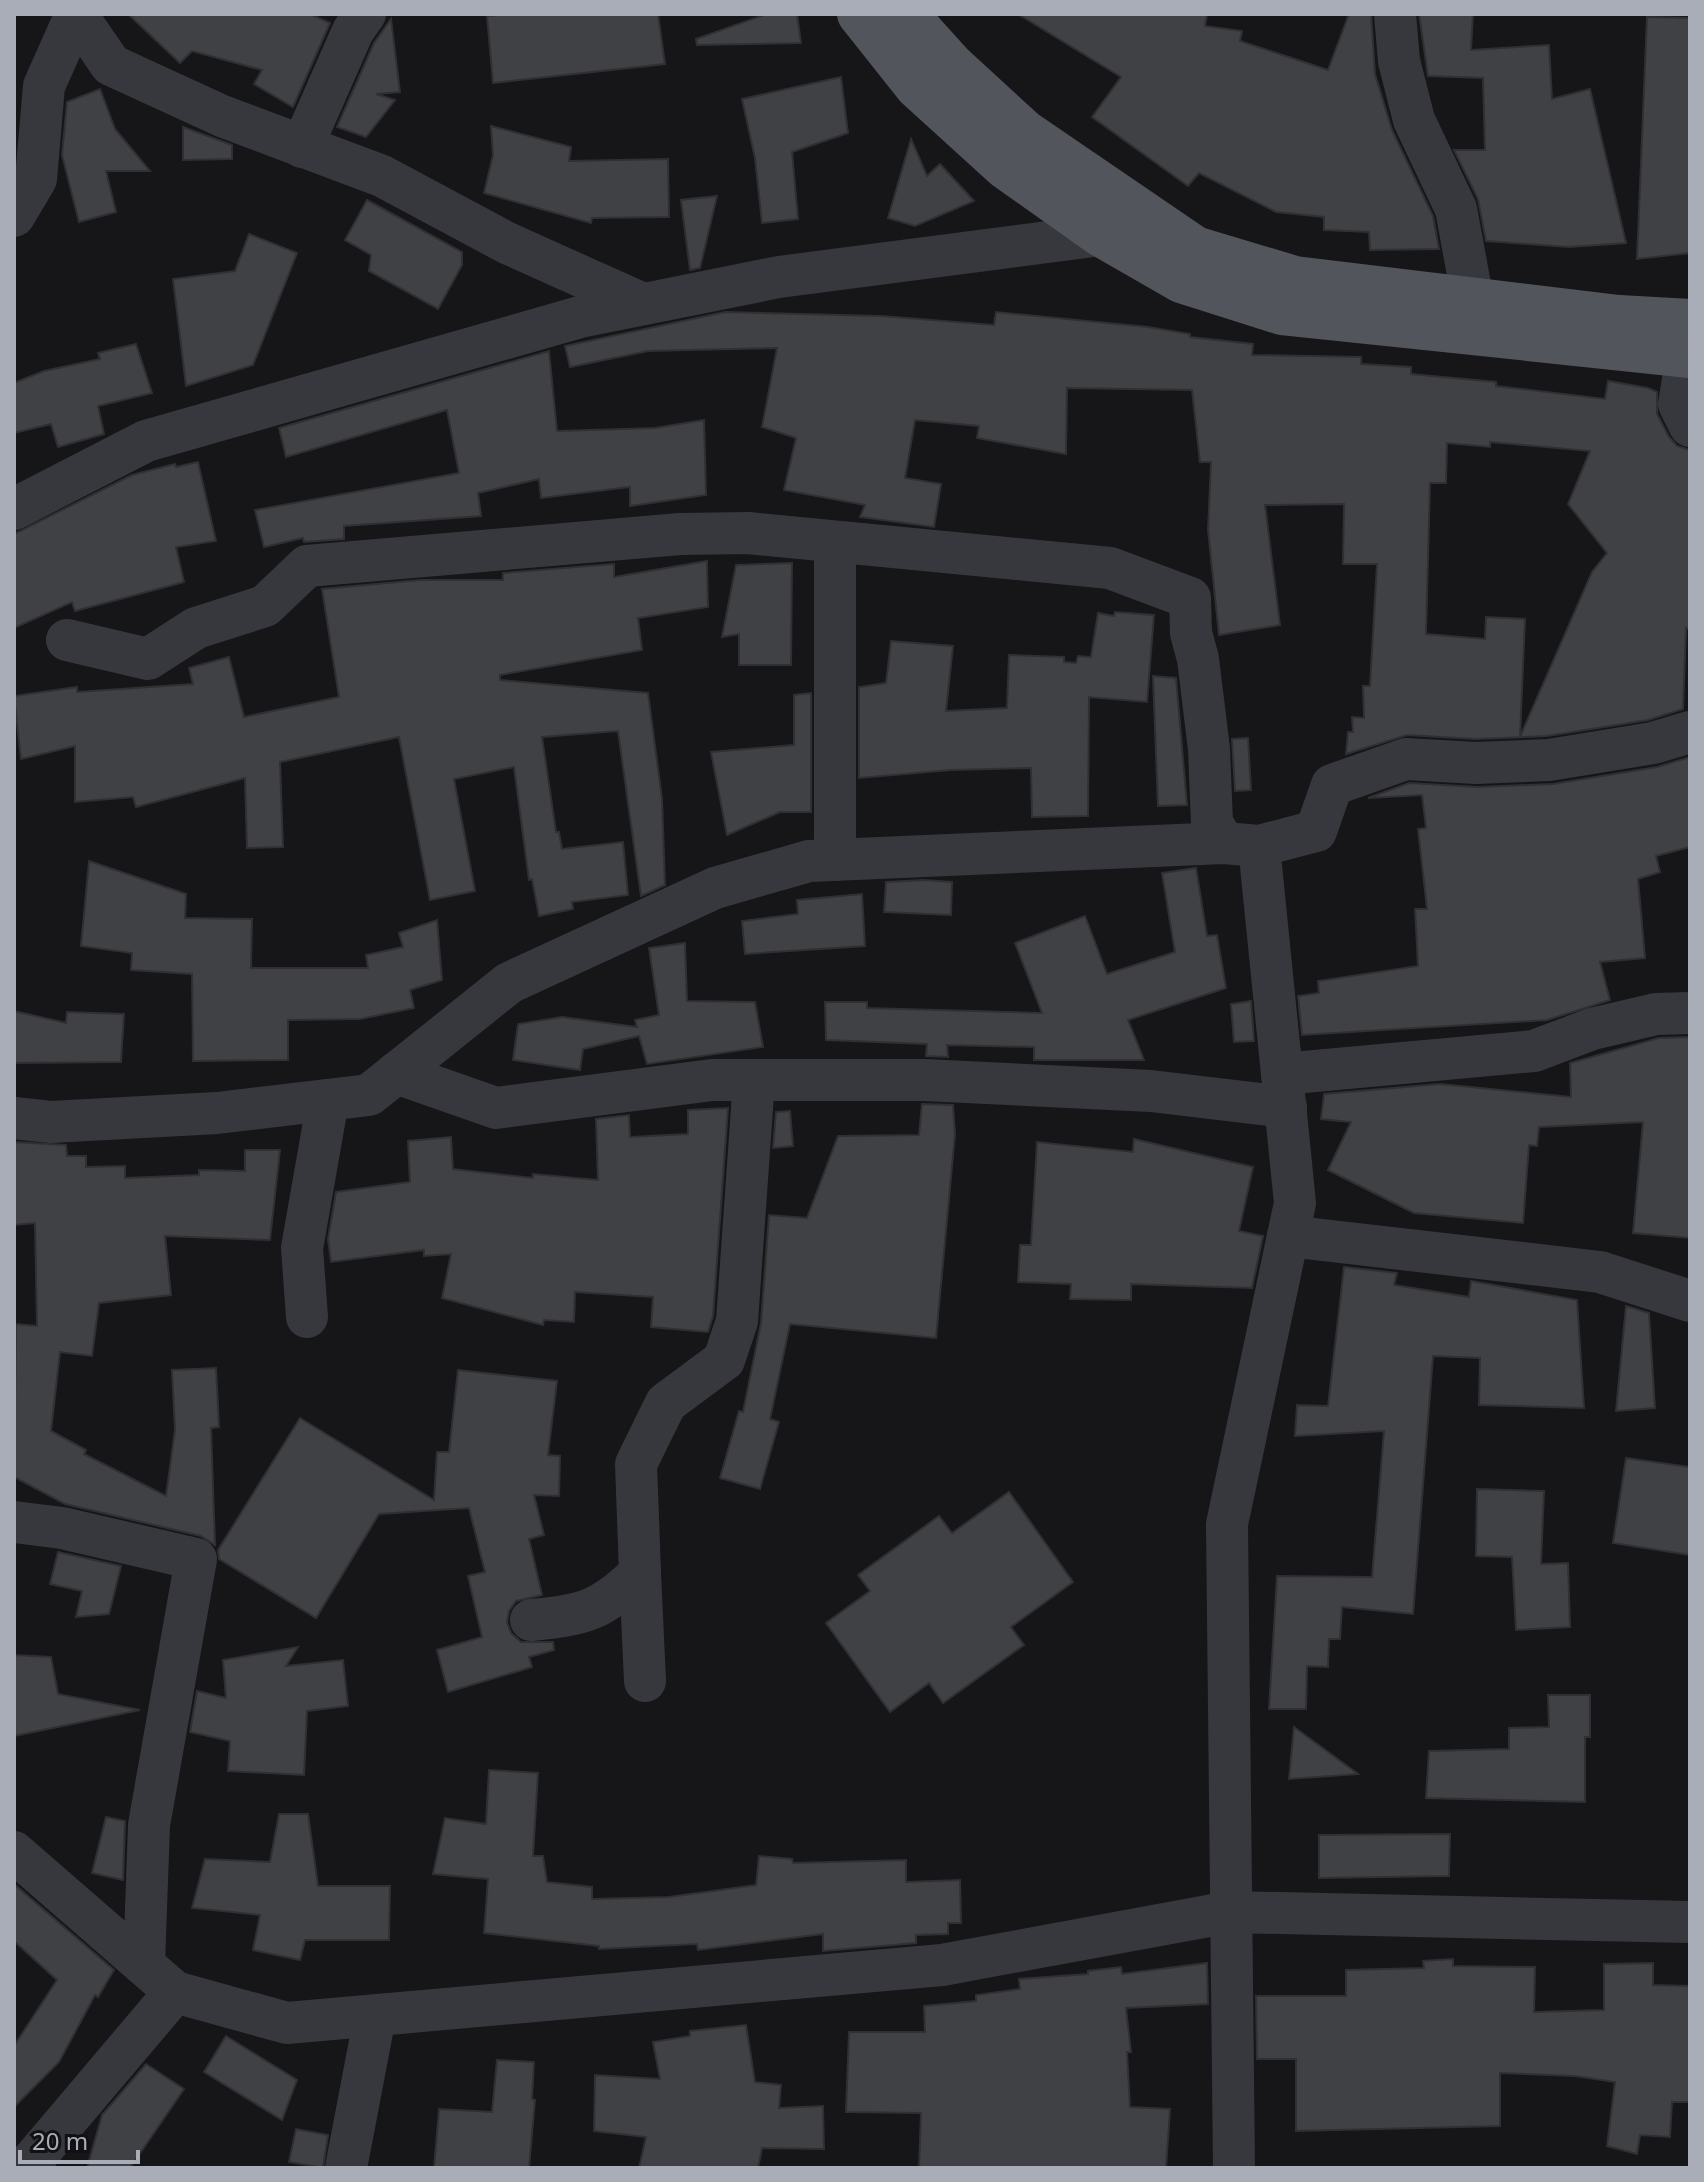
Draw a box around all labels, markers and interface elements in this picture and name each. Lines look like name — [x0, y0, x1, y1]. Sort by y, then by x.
scale bar — [20, 2114, 138, 2164]
text: 20 m — [32, 2124, 88, 2157]

